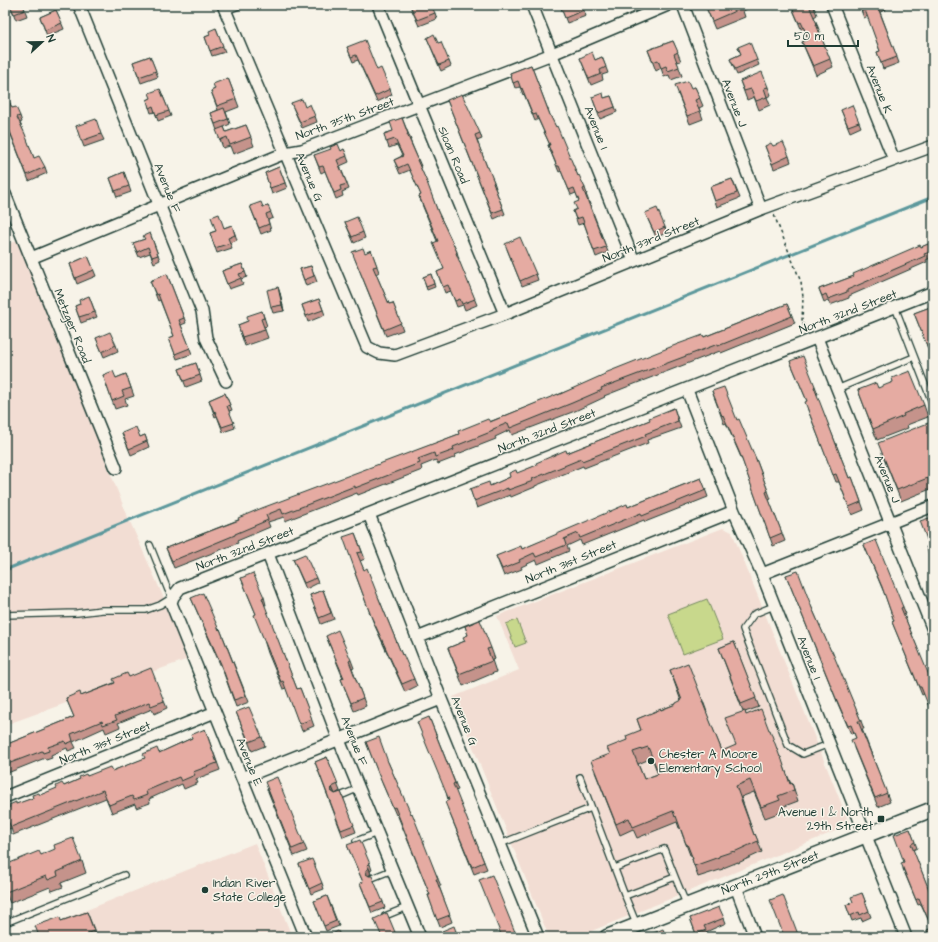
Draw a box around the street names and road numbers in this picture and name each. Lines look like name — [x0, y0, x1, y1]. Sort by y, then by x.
street label: Avenue K — [862, 62, 897, 117]
street label: Avenue J — [717, 77, 751, 130]
street label: North 35th Street — [293, 93, 397, 145]
street label: Avenue I — [580, 104, 612, 152]
street label: Sloan Road — [433, 124, 473, 186]
street label: Avenue G — [291, 150, 327, 205]
street label: Avenue F — [149, 161, 185, 216]
street label: North 33rd Street — [600, 213, 702, 267]
street label: North 32nd Street — [797, 285, 899, 338]
street label: Metzger Road — [48, 286, 95, 366]
street label: North 32nd Street — [496, 404, 598, 457]
street label: Avenue J — [870, 453, 905, 506]
street label: North 32nd Street — [194, 522, 296, 575]
street label: North 31st Street — [523, 536, 619, 588]
street label: Avenue I — [793, 634, 825, 682]
street label: Avenue G — [446, 694, 482, 749]
street label: Avenue F — [336, 714, 372, 769]
street label: North 31st Street — [57, 717, 153, 769]
street label: Avenue E — [232, 735, 266, 789]
street label: North 29th Street — [719, 847, 821, 899]

